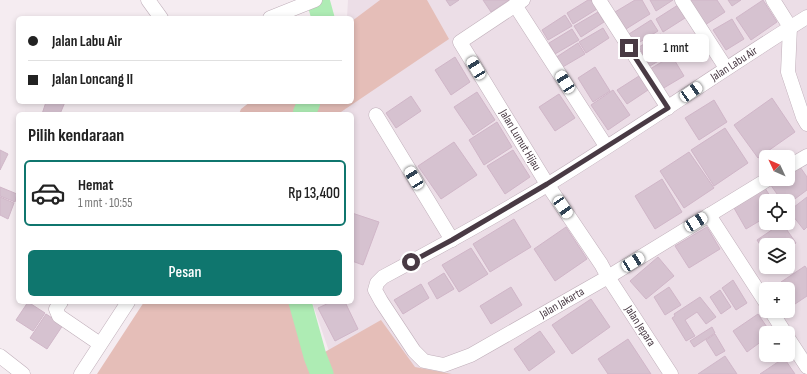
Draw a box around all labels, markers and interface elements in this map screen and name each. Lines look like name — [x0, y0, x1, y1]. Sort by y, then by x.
text: Jalan Labu Air — [52, 32, 122, 51]
callout: 1 mnt — [643, 34, 709, 62]
route end — [620, 39, 638, 57]
text: 1 mnt — [663, 40, 689, 56]
street label: Jalan Labu Air — [707, 43, 761, 85]
car — [465, 55, 487, 81]
car — [553, 69, 577, 95]
text: Jalan Loncang II — [52, 70, 133, 89]
car — [678, 80, 704, 104]
street label: Jalan Lumut Hijau — [495, 106, 544, 173]
text: Pilih kendaraan — [28, 125, 124, 146]
north arrow — [759, 150, 795, 186]
map controls — [759, 150, 795, 362]
car — [403, 165, 425, 191]
icon: car — [30, 175, 66, 211]
text: Hemat — [78, 176, 113, 195]
text: Rp 13,400 — [288, 184, 340, 203]
car — [551, 194, 575, 220]
button: locate — [759, 194, 795, 230]
text: 1 mnt · 10:55 — [78, 195, 132, 211]
car — [683, 211, 709, 233]
button: layers — [759, 238, 795, 274]
button: Pesan — [28, 250, 342, 296]
car — [620, 251, 646, 273]
route start — [402, 253, 420, 271]
button: + — [759, 282, 795, 318]
street label: Jalan Jakarta — [536, 284, 587, 322]
street label: Jalan Jepara — [621, 302, 659, 350]
button: − — [759, 326, 795, 362]

